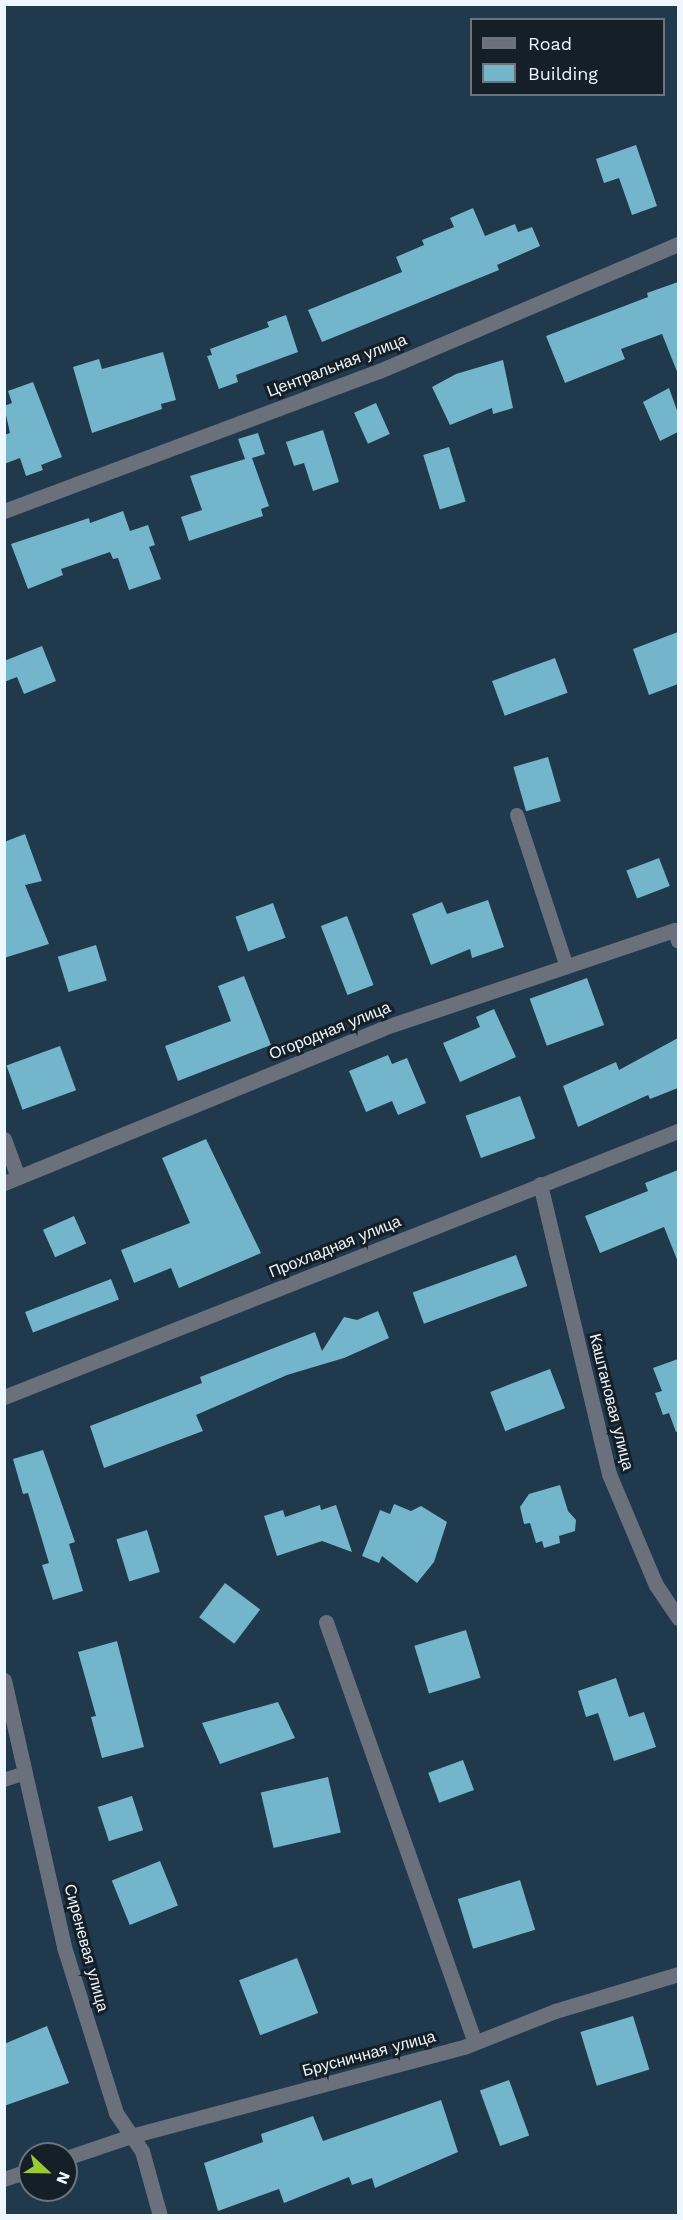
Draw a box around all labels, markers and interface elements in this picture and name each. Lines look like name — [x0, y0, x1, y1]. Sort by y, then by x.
legend — [470, 18, 665, 96]
text: Road — [528, 33, 572, 54]
text: Building — [528, 63, 598, 84]
street label: Центральная улица — [264, 330, 410, 402]
street label: Огородная улица — [266, 998, 394, 1064]
street label: Прохладная улица — [266, 1212, 404, 1282]
street label: Каштановая улица — [585, 1332, 637, 1472]
street label: Сиреневая улица — [60, 1882, 112, 2014]
street label: Брусничная улица — [300, 2027, 438, 2081]
north arrow — [18, 2142, 78, 2202]
text: N — [52, 2169, 74, 2187]

